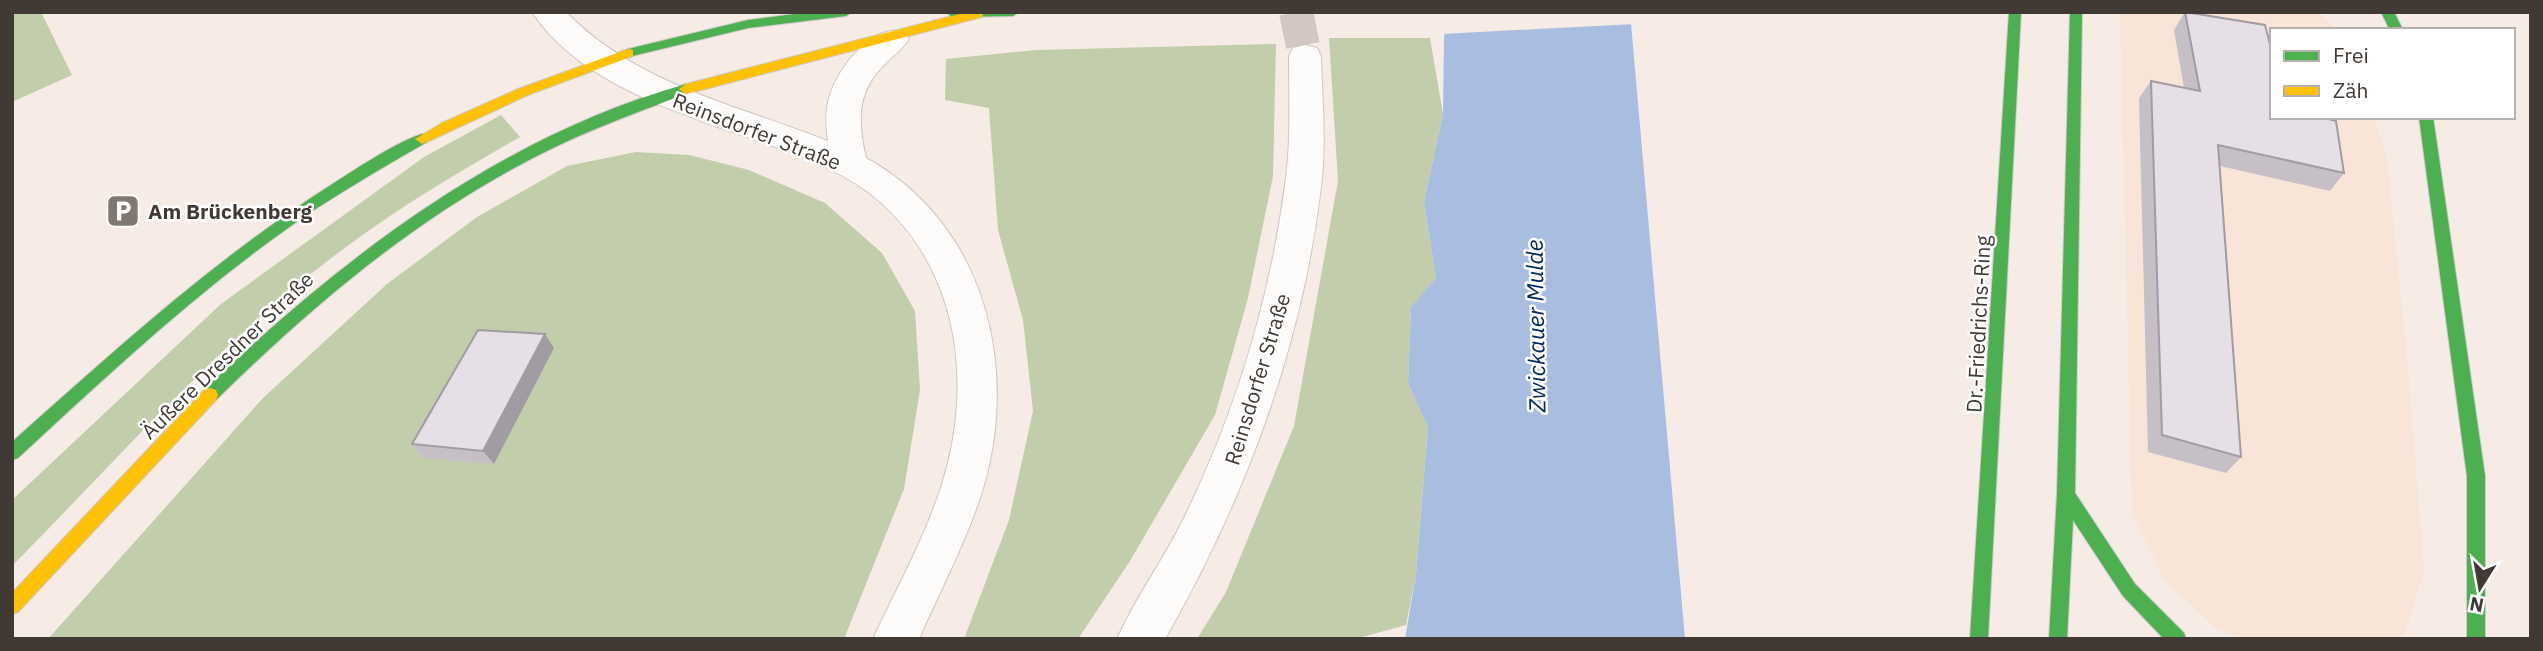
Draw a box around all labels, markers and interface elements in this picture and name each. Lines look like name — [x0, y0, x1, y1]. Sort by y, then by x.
legend — [2270, 28, 2515, 119]
text: Frei — [2333, 41, 2369, 69]
text: Zäh — [2333, 76, 2368, 104]
street label: Reinsdorfer Straße — [669, 86, 845, 176]
parking icon: Am Brückenberg — [104, 192, 142, 230]
place label: Am Brückenberg — [148, 197, 313, 225]
street label: Dr.-Friedrichs-Ring — [1959, 235, 1997, 413]
water label: Zwickauer Mulde — [1518, 239, 1552, 414]
street label: Äußere Dresdner Straße — [135, 265, 319, 445]
street label: Reinsdorfer Straße — [1218, 290, 1296, 468]
north arrow — [2445, 553, 2515, 623]
text: N — [2468, 592, 2486, 618]

